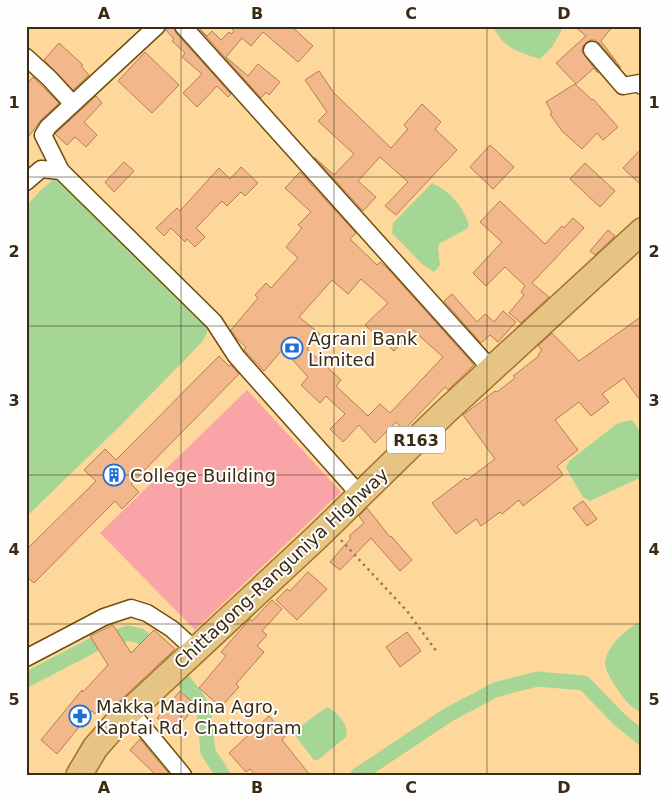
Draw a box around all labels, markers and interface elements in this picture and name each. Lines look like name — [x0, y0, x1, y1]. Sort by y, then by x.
text: A — [98, 4, 111, 23]
text: B — [251, 4, 263, 23]
text: C — [405, 4, 417, 23]
text: D — [557, 4, 571, 23]
text: 1 — [8, 93, 20, 112]
text: 1 — [648, 93, 660, 112]
text: 2 — [8, 242, 20, 261]
text: 2 — [648, 242, 660, 261]
place label: Agrani Bank Limited — [308, 328, 418, 370]
bank icon: Agrani Bank Limited — [280, 336, 304, 360]
text: 3 — [8, 391, 20, 410]
text: 3 — [648, 391, 660, 410]
road number: R163 — [387, 426, 445, 454]
building icon: College Building — [102, 463, 126, 487]
street label: Chittagong-Ranguniya Highway — [170, 463, 393, 673]
place label: College Building — [130, 465, 276, 486]
text: 4 — [8, 540, 20, 559]
text: 4 — [648, 540, 660, 559]
text: 5 — [8, 690, 20, 709]
text: 5 — [648, 690, 660, 709]
place label: Makka Madina Agro, Kaptai Rd, Chattogram — [96, 696, 302, 738]
pharmacy icon: Makka Madina Agro, Kaptai Rd, Chattogram — [68, 704, 92, 728]
text: A — [98, 778, 111, 797]
text: B — [251, 778, 263, 797]
text: C — [405, 778, 417, 797]
text: D — [557, 778, 571, 797]

